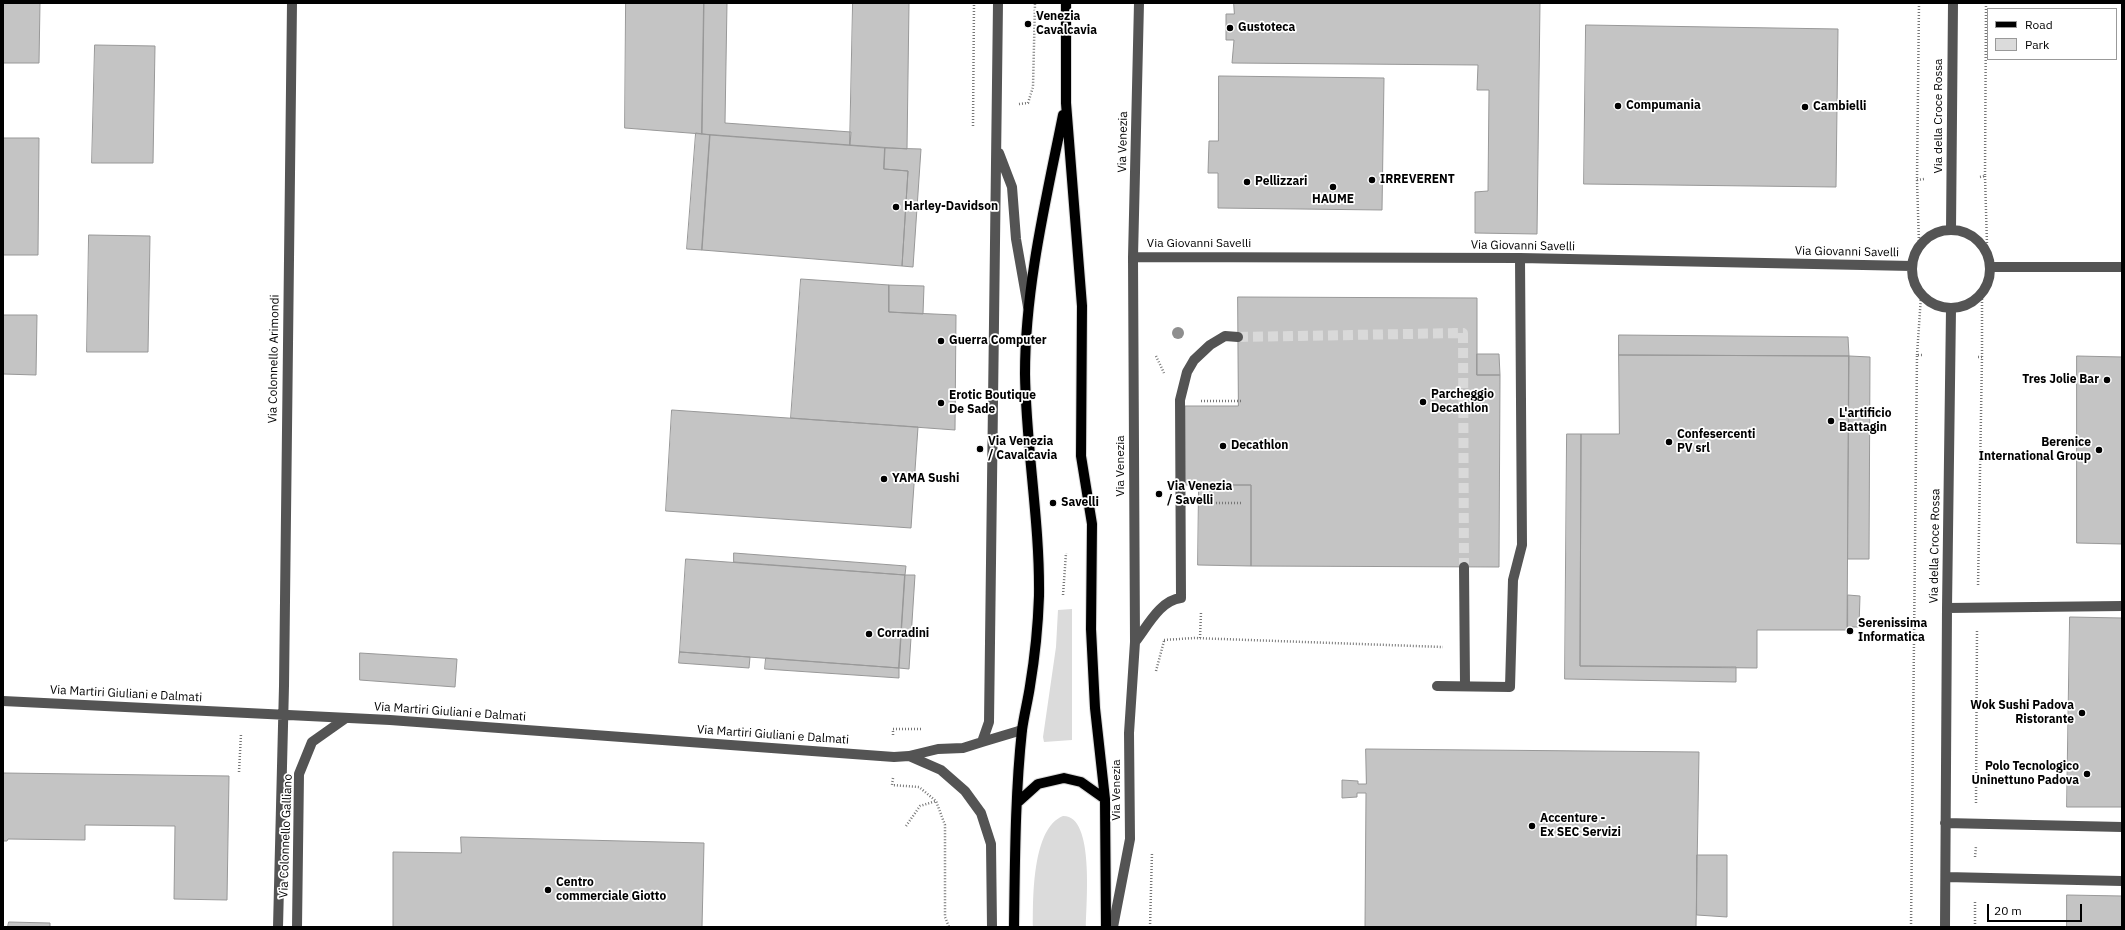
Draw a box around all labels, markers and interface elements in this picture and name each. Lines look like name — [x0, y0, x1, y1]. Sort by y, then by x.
legend — [1987, 8, 2117, 60]
place label: Venezia Cavalcavia — [1036, 10, 1097, 38]
text: Road — [2025, 17, 2053, 32]
marker: Venezia Cavalcavia — [1023, 19, 1033, 29]
place label: Gustoteca — [1238, 21, 1295, 35]
marker: Gustoteca — [1225, 23, 1235, 33]
text: Park — [2025, 37, 2049, 52]
street label: Via della Croce Rossa — [1932, 59, 1946, 173]
place label: Compumania — [1626, 99, 1701, 113]
place label: Cambielli — [1813, 100, 1866, 114]
marker: Compumania — [1613, 101, 1623, 111]
marker: Cambielli — [1800, 102, 1810, 112]
street label: Via Venezia — [1115, 111, 1131, 173]
place label: IRREVERENT — [1380, 173, 1455, 187]
place label: Pellizzari — [1255, 175, 1308, 189]
marker: IRREVERENT — [1367, 175, 1377, 185]
marker: Pellizzari — [1242, 177, 1252, 187]
marker: HAUME — [1328, 182, 1338, 192]
place label: HAUME — [1312, 193, 1354, 207]
place label: Harley-Davidson — [904, 200, 998, 214]
marker: Harley-Davidson — [891, 202, 901, 212]
street label: Via Giovanni Savelli — [1147, 237, 1251, 251]
street label: Via Giovanni Savelli — [1471, 238, 1575, 254]
street label: Via Giovanni Savelli — [1795, 244, 1899, 260]
street label: Via Colonnello Arimondi — [266, 294, 282, 424]
place label: Guerra Computer — [949, 334, 1047, 348]
marker: Guerra Computer — [936, 336, 946, 346]
place label: Tres Jolie Bar — [2022, 373, 2099, 387]
marker: Tres Jolie Bar — [2102, 375, 2112, 385]
place label: Parcheggio Decathlon — [1431, 388, 1494, 416]
place label: Erotic Boutique De Sade — [949, 389, 1036, 417]
marker: Parcheggio Decathlon — [1418, 397, 1428, 407]
marker: Erotic Boutique De Sade — [936, 398, 946, 408]
place label: L'artificio Battagin — [1839, 407, 1891, 435]
marker: L'artificio Battagin — [1826, 416, 1836, 426]
place label: Confesercenti PV srl — [1677, 428, 1755, 456]
place label: Via Venezia / Cavalcavia — [988, 435, 1057, 463]
street label: Via Venezia — [1114, 435, 1128, 497]
place label: Berenice International Group — [1979, 436, 2091, 464]
marker: Confesercenti PV srl — [1664, 437, 1674, 447]
place label: Decathlon — [1231, 439, 1288, 453]
marker: Decathlon — [1218, 441, 1228, 451]
marker: Via Venezia / Cavalcavia — [975, 444, 985, 454]
marker: Berenice International Group — [2094, 445, 2104, 455]
place label: YAMA Sushi — [892, 472, 959, 486]
marker: YAMA Sushi — [879, 474, 889, 484]
place label: Via Venezia / Savelli — [1167, 480, 1232, 508]
street label: Via della Croce Rossa — [1927, 488, 1943, 604]
marker: Via Venezia / Savelli — [1154, 489, 1164, 499]
place label: Savelli — [1061, 496, 1099, 510]
marker: Savelli — [1048, 498, 1058, 508]
place label: Serenissima Informatica — [1858, 617, 1927, 645]
marker: Serenissima Informatica — [1845, 626, 1855, 636]
place label: Corradini — [877, 627, 929, 641]
marker: Corradini — [864, 629, 874, 639]
street label: Via Martiri Giuliani e Dalmati — [50, 683, 202, 705]
place label: Wok Sushi Padova Ristorante — [1970, 699, 2074, 727]
street label: Via Martiri Giuliani e Dalmati — [374, 700, 526, 724]
marker: Wok Sushi Padova Ristorante — [2077, 708, 2087, 718]
street label: Via Martiri Giuliani e Dalmati — [697, 723, 849, 747]
street label: Via Venezia — [1110, 759, 1124, 821]
place label: Polo Tecnologico Uninettuno Padova — [1971, 760, 2079, 788]
marker: Polo Tecnologico Uninettuno Padova — [2082, 769, 2092, 779]
street label: Via Colonnello Galliano — [277, 774, 295, 898]
place label: Accenture - Ex SEC Servizi — [1540, 812, 1621, 840]
marker: Accenture - Ex SEC Servizi — [1527, 821, 1537, 831]
place label: Centro commerciale Giotto — [556, 876, 666, 904]
marker: Centro commerciale Giotto — [543, 885, 553, 895]
scale bar — [1989, 896, 2084, 922]
text: 20 m — [1994, 903, 2022, 918]

